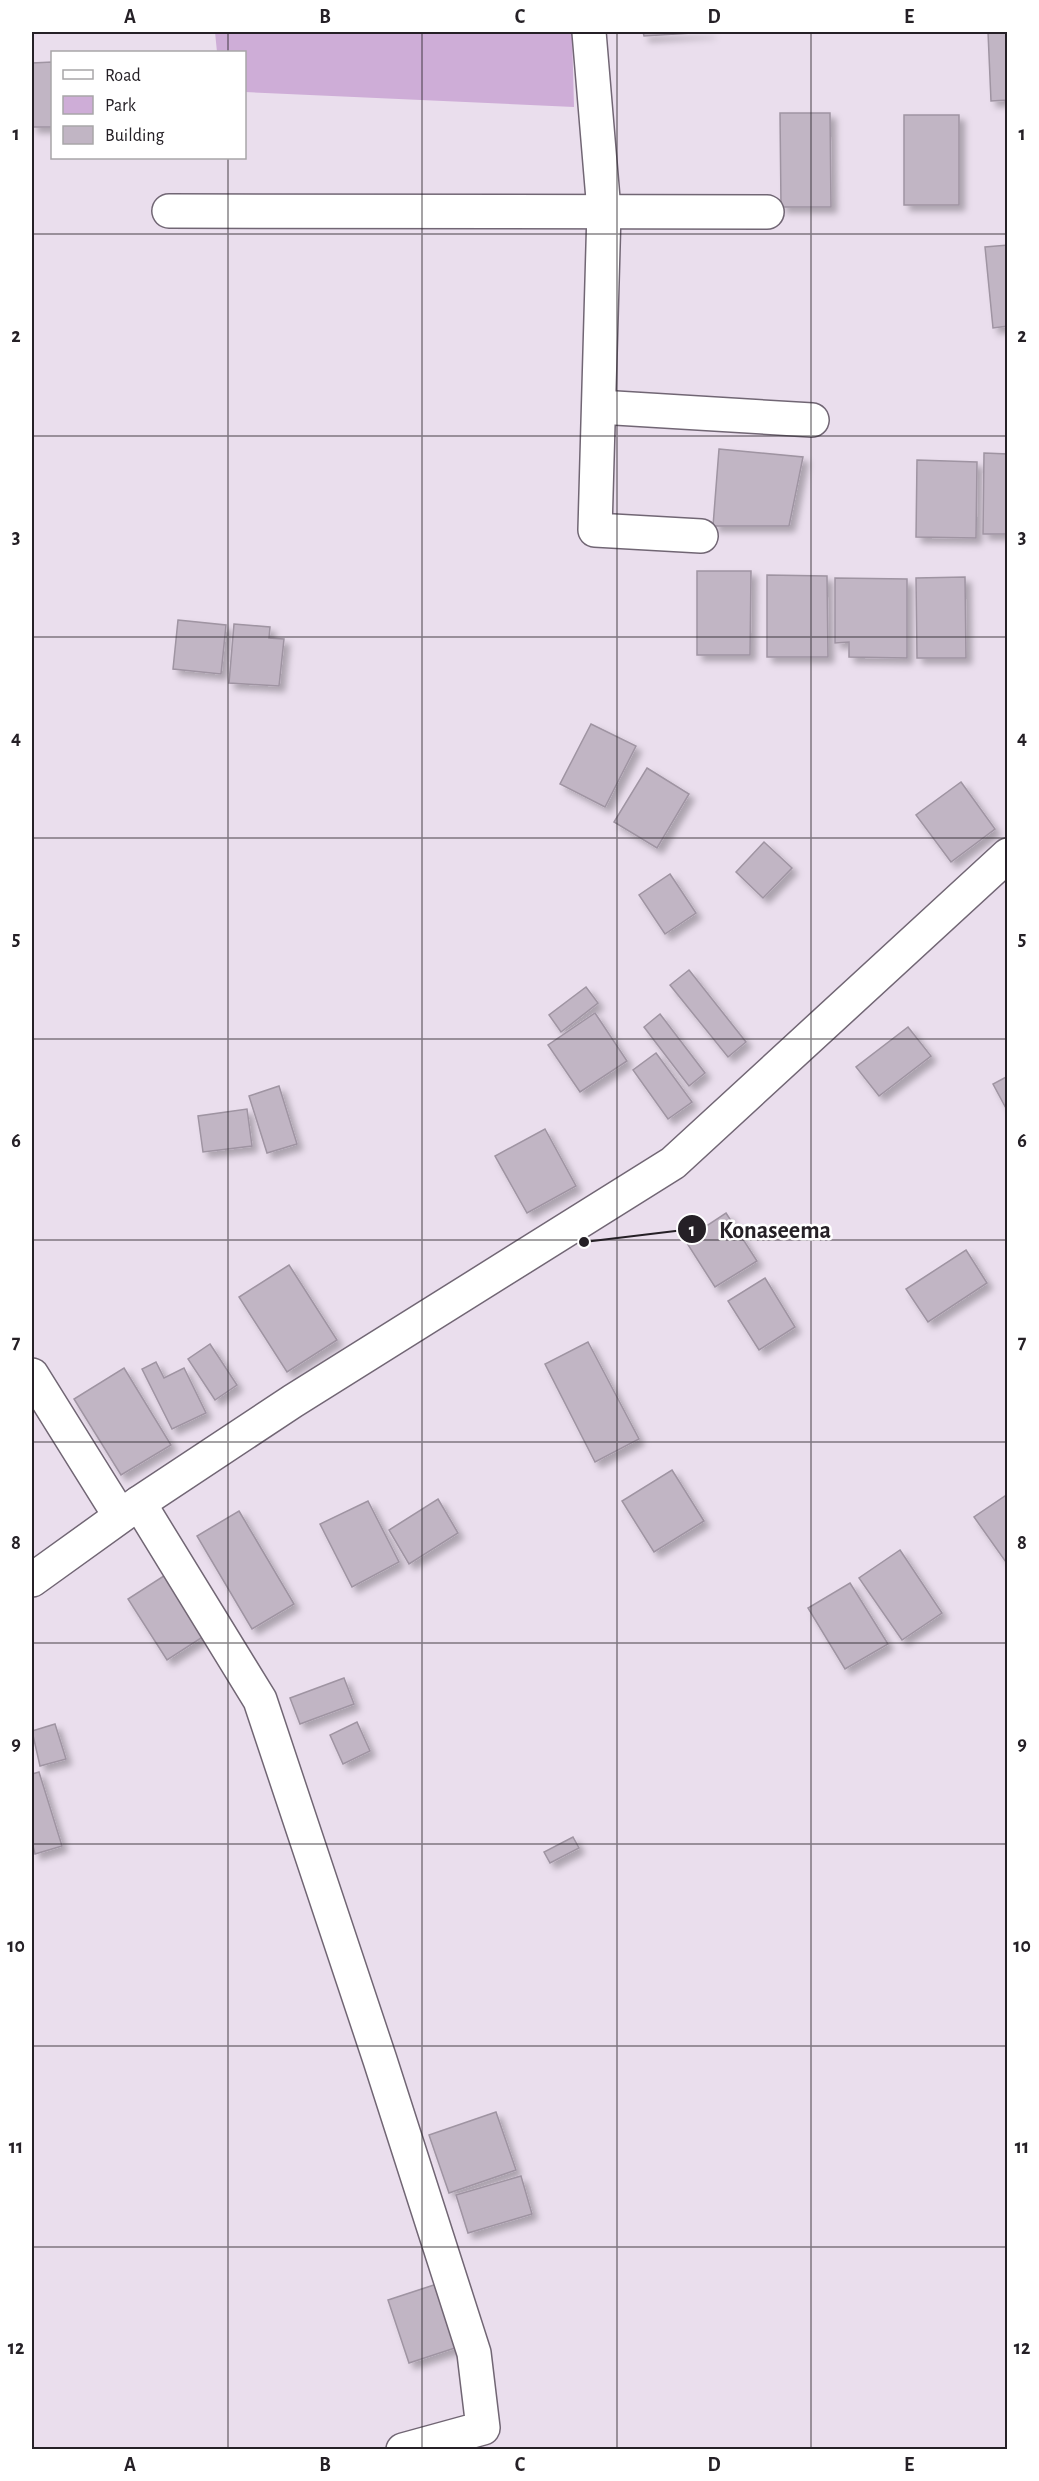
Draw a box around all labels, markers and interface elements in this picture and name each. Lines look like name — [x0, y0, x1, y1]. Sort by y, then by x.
text: A — [124, 7, 136, 27]
text: B — [319, 7, 331, 27]
text: C — [515, 7, 526, 27]
text: D — [707, 7, 721, 27]
text: E — [904, 7, 914, 27]
legend — [51, 51, 246, 159]
text: Road — [105, 67, 141, 85]
text: Park — [105, 97, 137, 115]
text: 1 — [12, 124, 20, 144]
text: 1 — [1018, 124, 1026, 144]
text: Building — [105, 127, 165, 145]
text: 2 — [11, 326, 21, 346]
text: 2 — [1017, 326, 1027, 346]
text: 3 — [12, 527, 20, 547]
text: 3 — [1018, 527, 1026, 547]
text: 4 — [11, 728, 21, 748]
text: 4 — [1017, 728, 1027, 748]
text: 5 — [12, 929, 20, 949]
text: 5 — [1018, 929, 1026, 949]
text: 6 — [11, 1131, 21, 1151]
text: 6 — [1017, 1131, 1027, 1151]
callout: Konaseema — [677, 1208, 843, 1250]
text: Konaseema — [719, 1219, 831, 1243]
text: 1 — [689, 1222, 695, 1240]
text: 7 — [12, 1332, 21, 1352]
text: 7 — [1018, 1332, 1027, 1352]
text: 8 — [11, 1533, 21, 1553]
text: 8 — [1017, 1533, 1027, 1553]
text: 9 — [11, 1734, 21, 1754]
text: 9 — [1017, 1734, 1027, 1754]
text: 10 — [7, 1936, 25, 1956]
text: 10 — [1013, 1936, 1031, 1956]
text: 11 — [9, 2137, 23, 2157]
text: 11 — [1015, 2137, 1029, 2157]
text: 12 — [8, 2338, 24, 2358]
text: 12 — [1014, 2338, 1030, 2358]
text: A — [124, 2455, 136, 2475]
text: B — [319, 2455, 331, 2475]
text: C — [515, 2455, 526, 2475]
text: D — [707, 2455, 721, 2475]
text: E — [904, 2455, 914, 2475]

